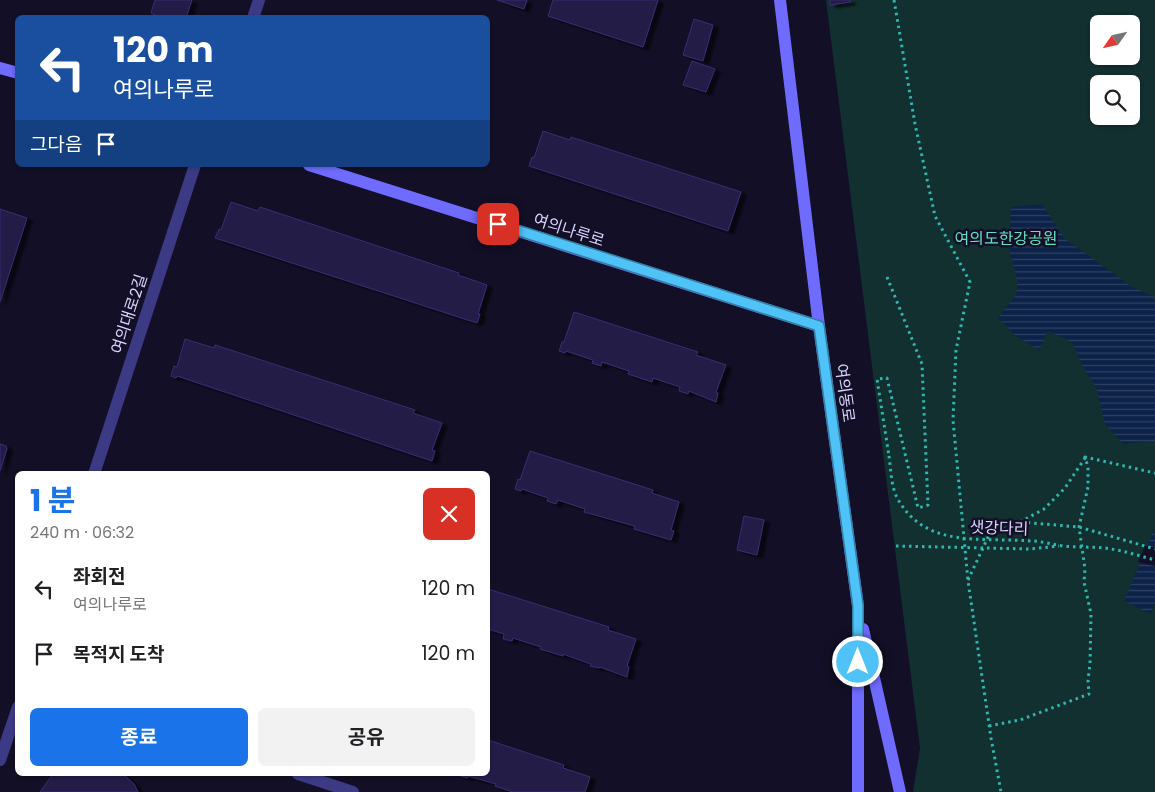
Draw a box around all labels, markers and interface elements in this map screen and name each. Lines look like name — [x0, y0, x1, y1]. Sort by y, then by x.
north arrow — [1090, 15, 1140, 65]
map controls — [1090, 15, 1140, 125]
text: 120 m — [113, 25, 213, 74]
icon: left — [30, 35, 95, 100]
text: 여의나루로 — [113, 74, 214, 105]
button: search — [1090, 75, 1140, 125]
icon: arrive — [92, 130, 120, 158]
text: 그다음 — [30, 131, 82, 158]
pin — [477, 203, 519, 245]
street label: 여의나루로 — [530, 208, 608, 252]
icon: arrive — [484, 210, 512, 238]
park label: 여의도한강공원 — [954, 227, 1058, 250]
street label: 여의대로2길 — [105, 271, 153, 357]
street label: 여의동로 — [830, 362, 861, 424]
text: 1 분 — [30, 479, 75, 522]
button: close — [423, 488, 475, 540]
street label: 샛강다리 — [969, 515, 1029, 541]
text: 240 m · 06:32 — [30, 521, 134, 544]
text: 좌회전 — [73, 563, 125, 590]
icon: left — [30, 575, 58, 603]
text: 120 m — [421, 575, 475, 602]
text: 여의나루로 — [73, 593, 147, 616]
position arrow — [831, 635, 883, 687]
icon: arrive — [30, 640, 58, 668]
text: 120 m — [421, 640, 475, 667]
text: 목적지 도착 — [73, 641, 164, 668]
button: 종료 — [30, 708, 248, 766]
button: 공유 — [258, 708, 475, 766]

